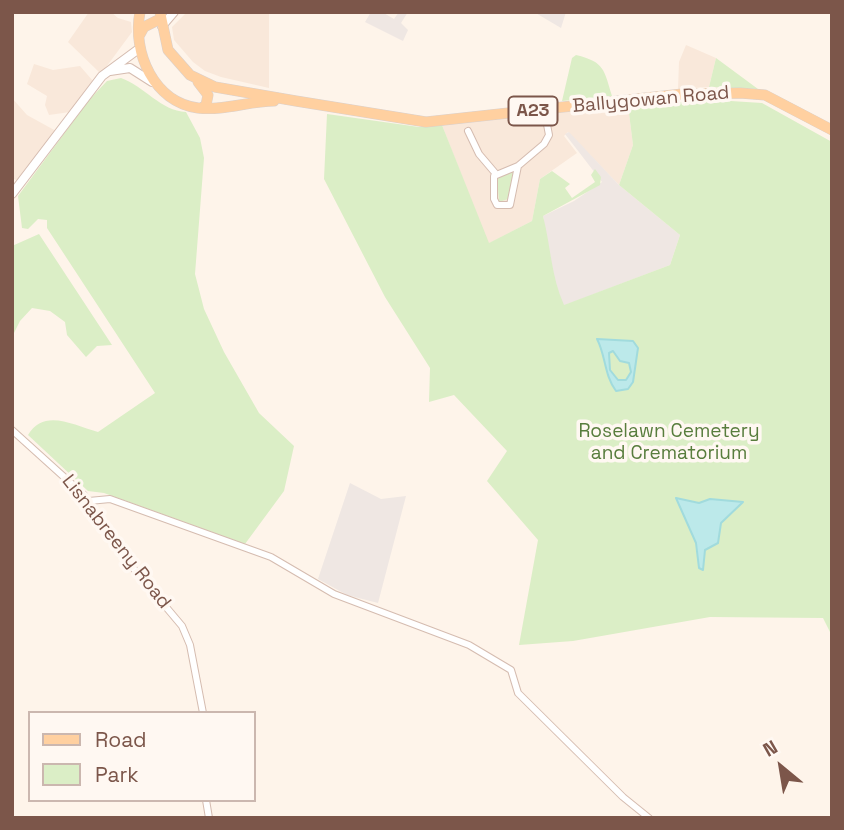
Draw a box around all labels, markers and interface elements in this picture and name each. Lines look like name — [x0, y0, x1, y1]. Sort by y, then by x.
street label: Ballygowan Road — [572, 82, 730, 118]
road number: A23 — [508, 96, 558, 126]
park label: Roselawn Cemetery and Crematorium — [578, 421, 760, 465]
street label: Lisnabreeny Road — [57, 470, 175, 614]
legend — [28, 711, 256, 802]
text: Road — [95, 726, 147, 753]
north arrow — [746, 732, 816, 802]
text: N — [758, 734, 782, 762]
text: Park — [95, 761, 139, 788]

